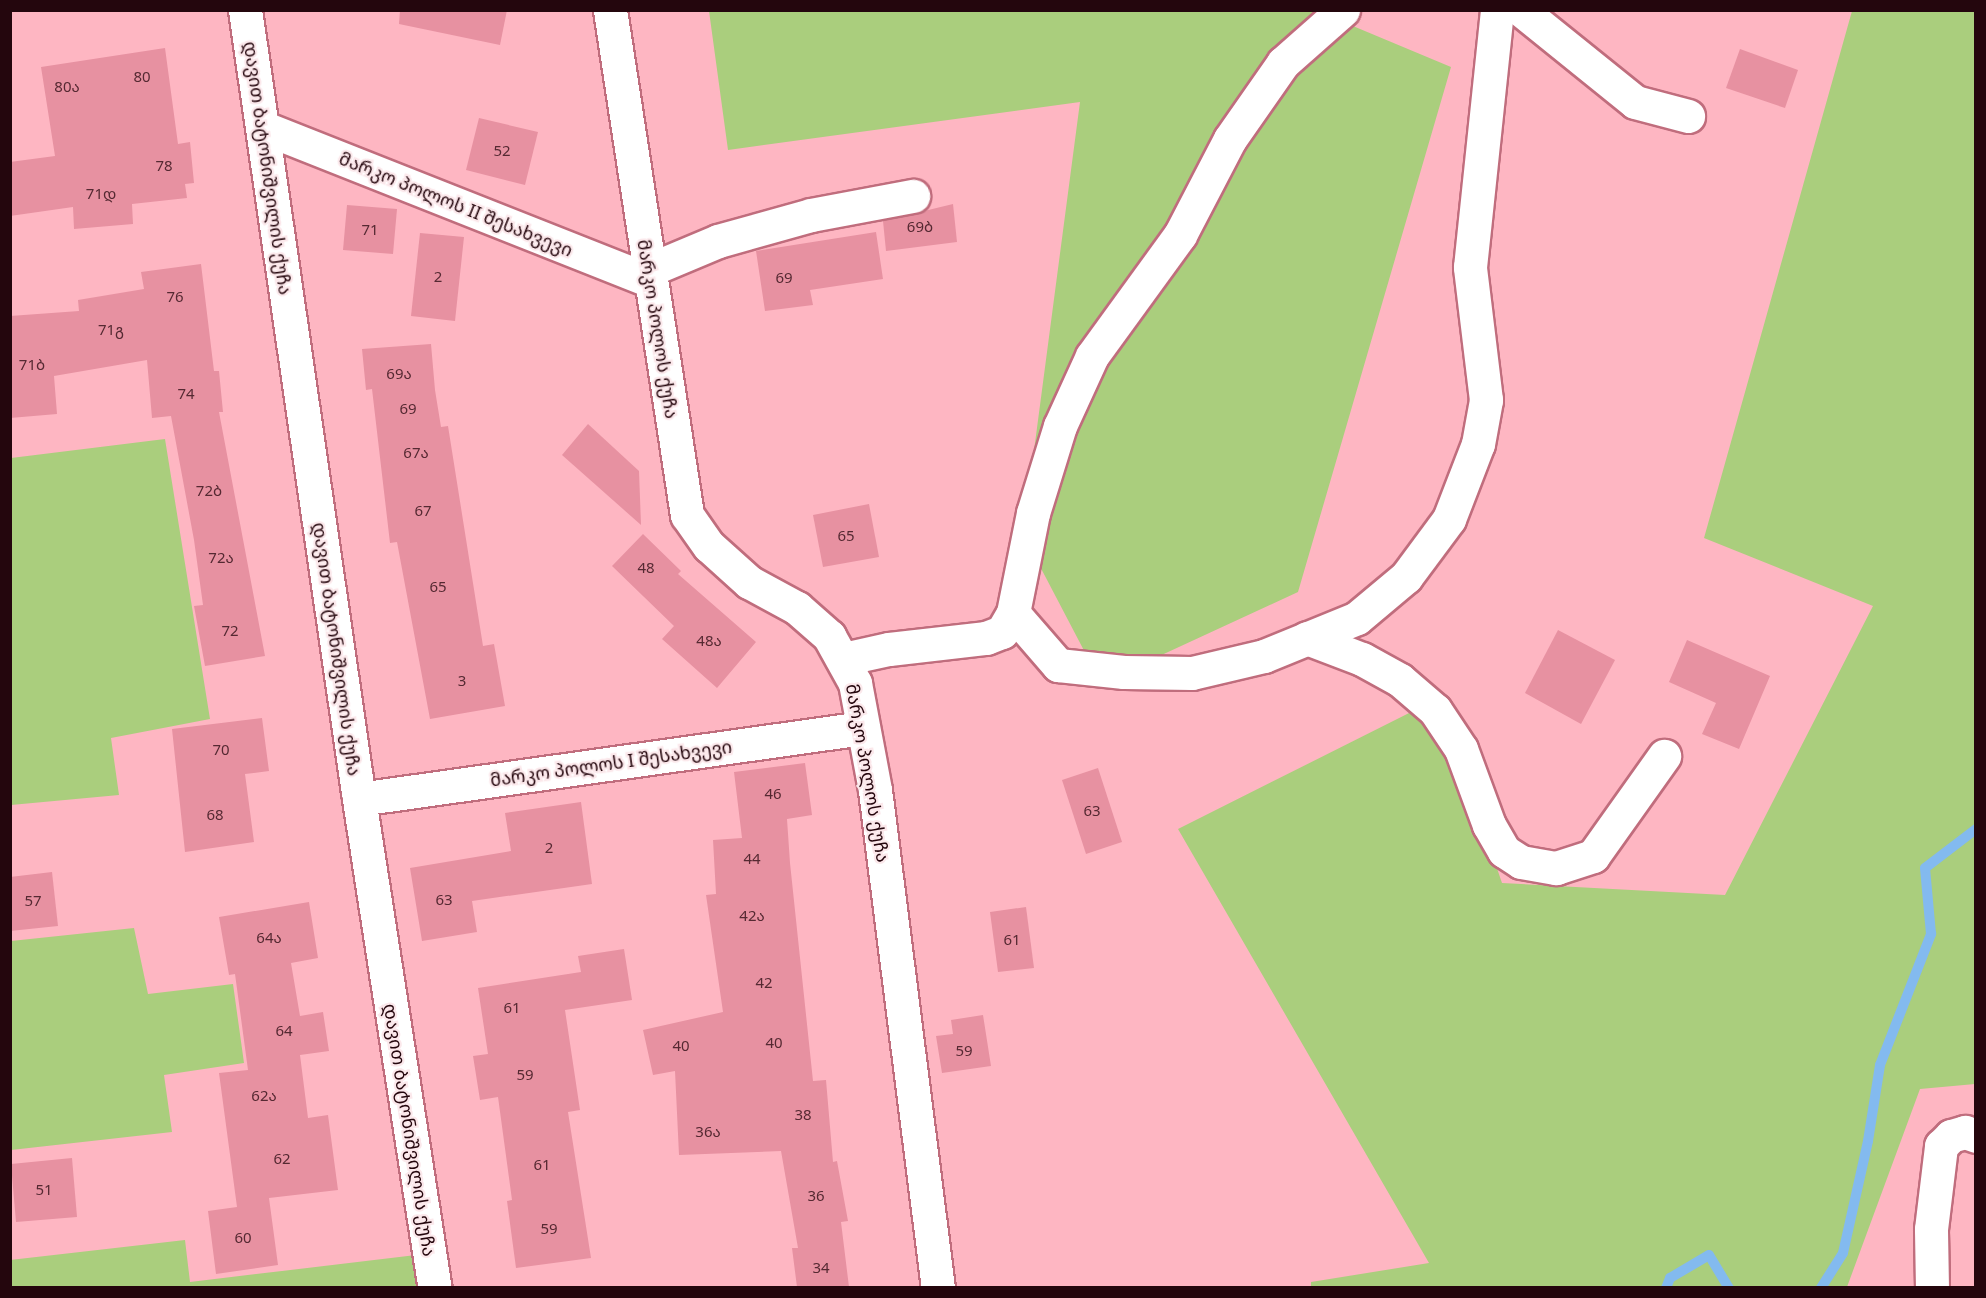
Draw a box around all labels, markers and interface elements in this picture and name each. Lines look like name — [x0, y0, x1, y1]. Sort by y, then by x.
street label: დავით ბატონიშვილის ქუჩა — [240, 40, 296, 296]
house number: 80 — [133, 68, 151, 86]
house number: 80ა — [54, 78, 80, 96]
house number: 52 — [493, 142, 511, 160]
street label: მარკო პოლოს II შესახვევი — [336, 147, 576, 261]
house number: 78 — [155, 157, 173, 175]
house number: 71დ — [86, 185, 116, 203]
house number: 69ბ — [907, 218, 933, 236]
house number: 71 — [361, 221, 379, 239]
street label: მარკო პოლოს ქუჩა — [633, 238, 683, 420]
house number: 2 — [434, 268, 442, 286]
house number: 69 — [775, 269, 793, 287]
house number: 76 — [166, 288, 184, 306]
house number: 71გ — [98, 321, 124, 339]
house number: 71ბ — [19, 356, 45, 374]
house number: 69ა — [386, 365, 412, 383]
house number: 74 — [177, 385, 195, 403]
house number: 69 — [399, 400, 417, 418]
house number: 67ა — [403, 444, 429, 462]
house number: 72ბ — [196, 482, 222, 500]
house number: 67 — [414, 502, 432, 520]
street label: დავით ბატონიშვილის ქუჩა — [309, 521, 365, 777]
house number: 65 — [837, 527, 855, 545]
house number: 72ა — [208, 549, 234, 567]
house number: 48 — [637, 559, 655, 577]
house number: 65 — [429, 578, 447, 596]
house number: 72 — [221, 622, 239, 640]
house number: 48ა — [696, 632, 722, 650]
house number: 3 — [458, 672, 466, 690]
street label: მარკო პოლოს ქუჩა — [842, 682, 894, 864]
street label: მარკო პოლოს I შესახვევი — [489, 735, 733, 791]
house number: 70 — [212, 741, 230, 759]
house number: 46 — [764, 785, 782, 803]
house number: 63 — [1083, 802, 1101, 820]
house number: 68 — [206, 806, 224, 824]
house number: 2 — [545, 839, 553, 857]
house number: 44 — [743, 850, 761, 868]
house number: 63 — [435, 891, 453, 909]
house number: 57 — [24, 892, 42, 910]
house number: 42ა — [739, 907, 765, 925]
house number: 64ა — [256, 929, 282, 947]
house number: 61 — [1003, 931, 1021, 949]
house number: 42 — [755, 974, 773, 992]
house number: 61 — [503, 999, 521, 1017]
street label: დავით ბატონიშვილის ქუჩა — [379, 1002, 441, 1258]
house number: 64 — [275, 1022, 293, 1040]
house number: 40 — [765, 1034, 783, 1052]
house number: 40 — [672, 1037, 690, 1055]
house number: 59 — [955, 1042, 973, 1060]
house number: 59 — [516, 1066, 534, 1084]
house number: 62ა — [251, 1087, 277, 1105]
house number: 38 — [794, 1106, 812, 1124]
house number: 36ა — [695, 1123, 721, 1141]
house number: 62 — [273, 1150, 291, 1168]
house number: 61 — [533, 1156, 551, 1174]
house number: 51 — [35, 1181, 53, 1199]
house number: 36 — [807, 1187, 825, 1205]
house number: 59 — [540, 1220, 558, 1238]
house number: 60 — [234, 1229, 252, 1247]
house number: 34 — [812, 1259, 830, 1277]

